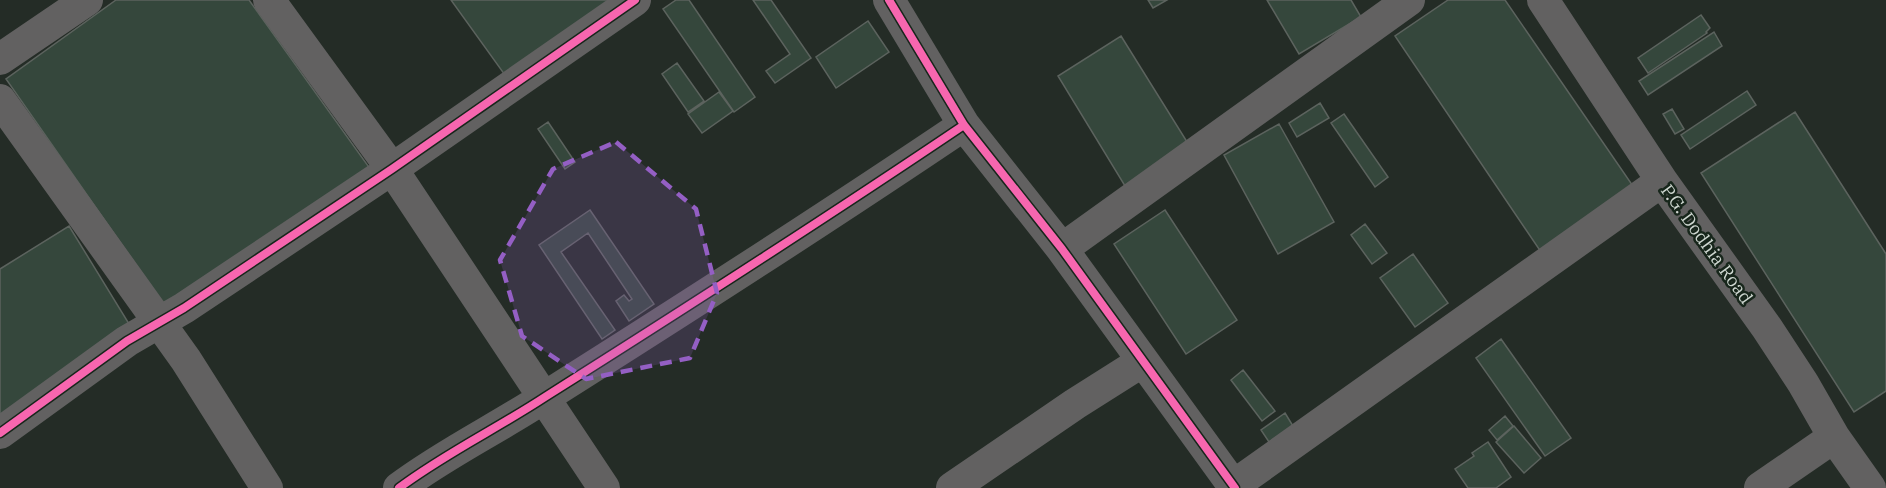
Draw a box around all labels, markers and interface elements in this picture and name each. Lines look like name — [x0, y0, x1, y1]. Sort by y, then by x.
street label: P.G. Dodhia Road — [1656, 180, 1758, 308]

